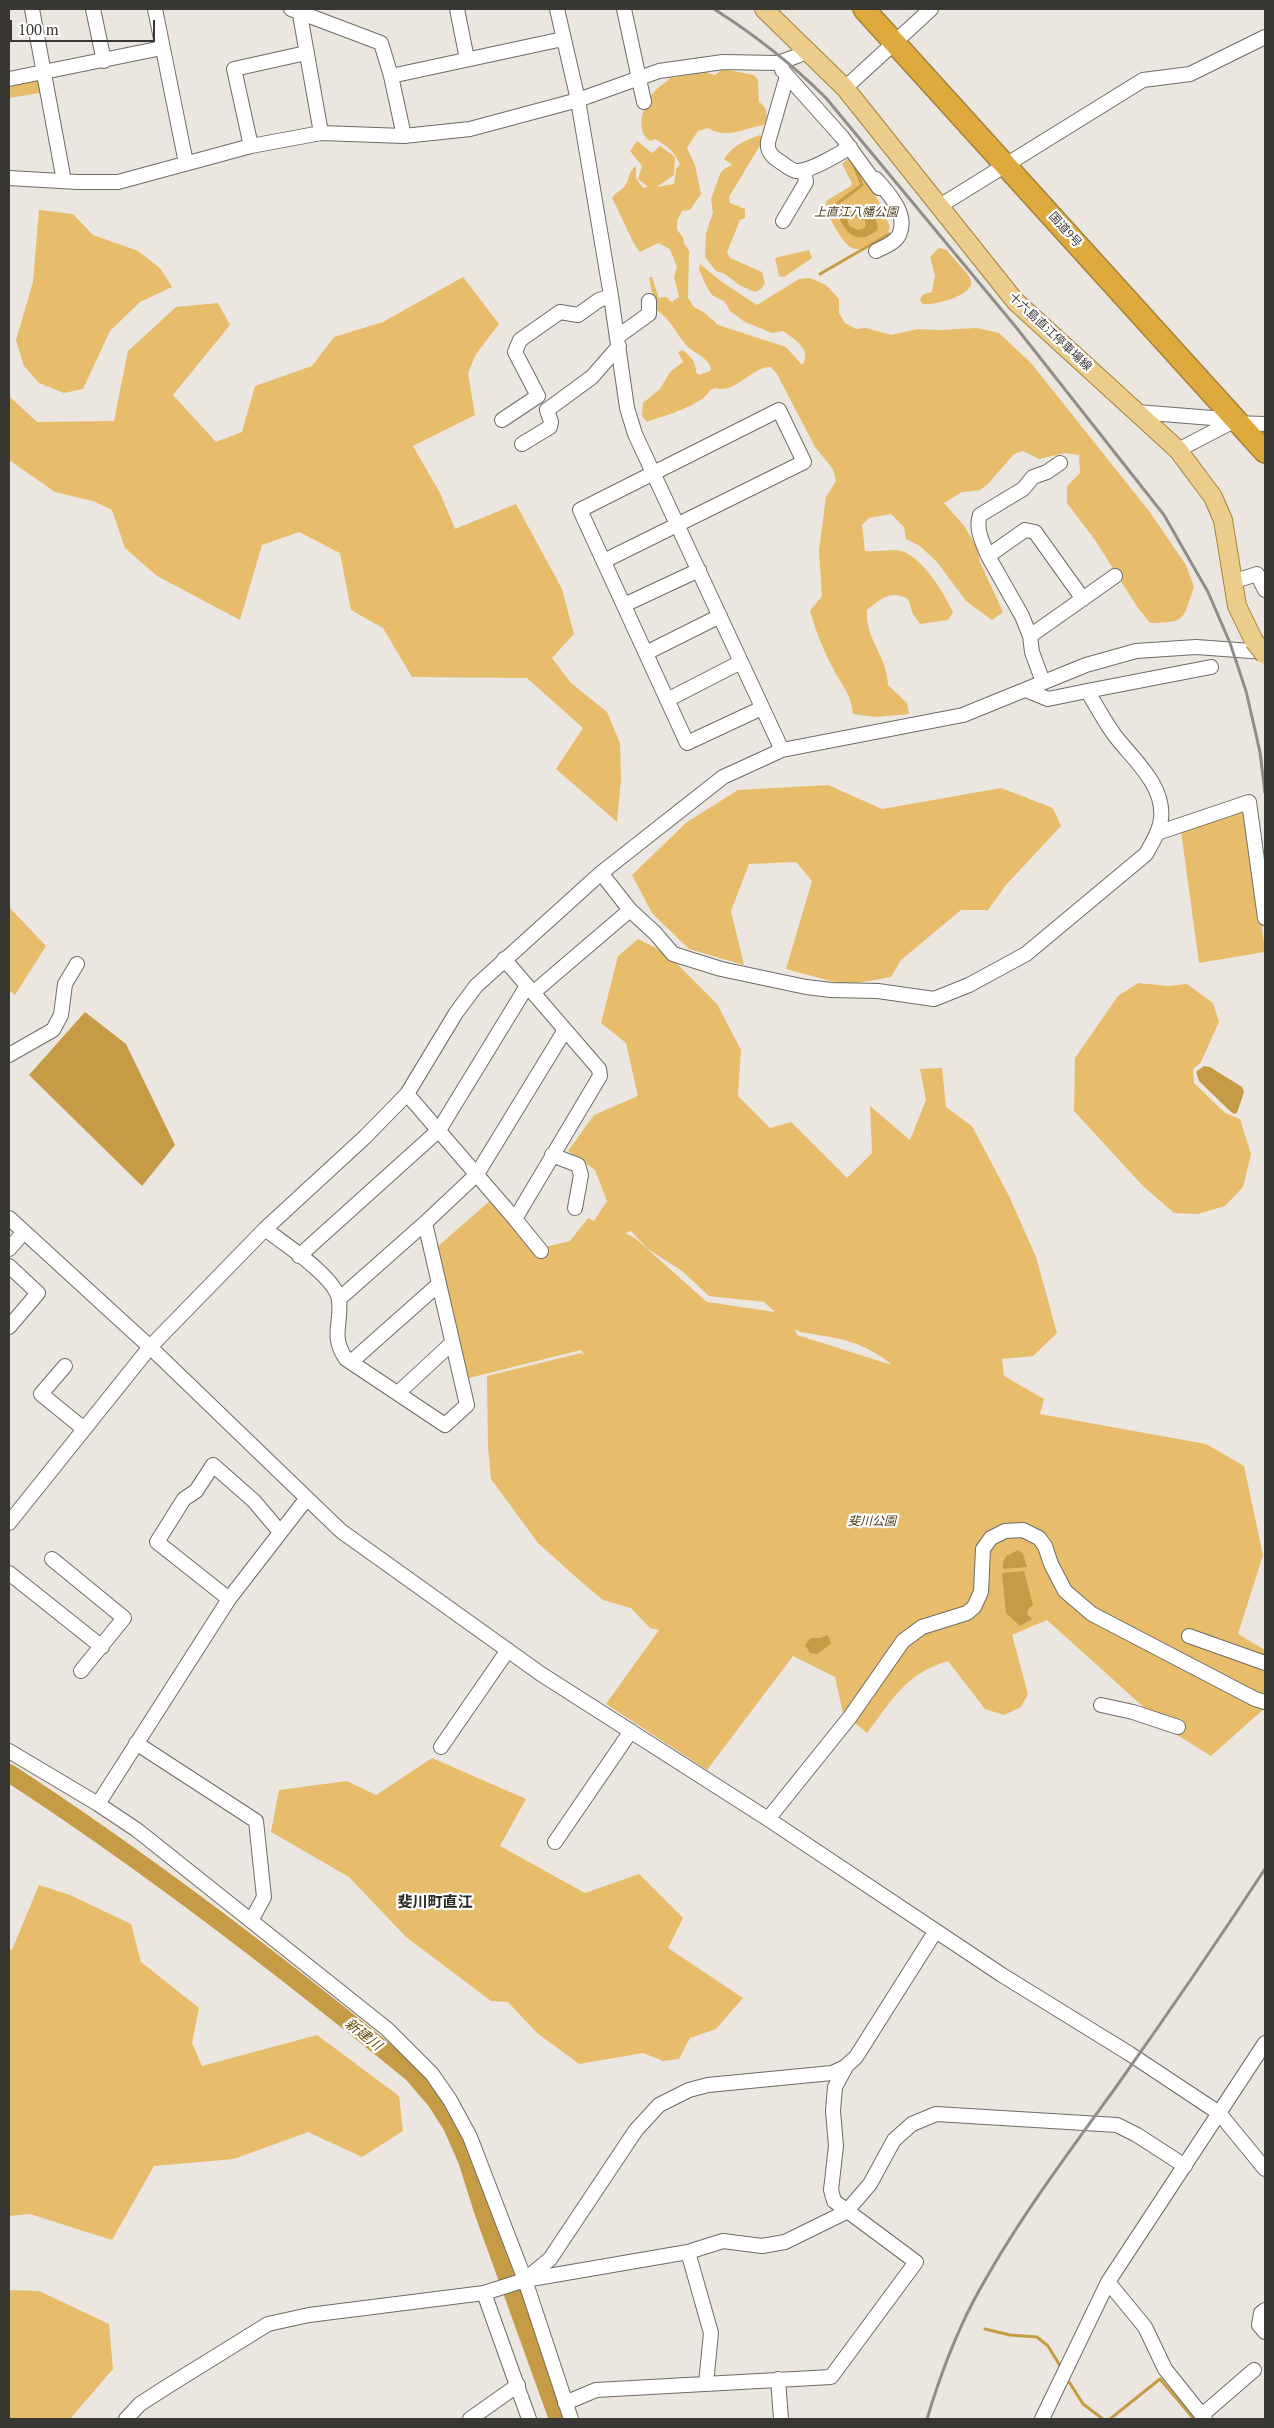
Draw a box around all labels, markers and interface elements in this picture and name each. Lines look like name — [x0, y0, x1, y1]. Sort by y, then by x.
scale bar — [12, 10, 158, 42]
text: 100 m — [18, 19, 59, 39]
park label: 上直江八幡公園 — [814, 206, 898, 220]
street label: 国道9号 — [1045, 209, 1085, 251]
street label: 十六島直江停車場線 — [1006, 290, 1094, 374]
park label: 斐川公園 — [848, 1515, 896, 1529]
district label: 斐川町直江 — [398, 1894, 472, 1912]
water label: 新建川 — [341, 2015, 385, 2055]

